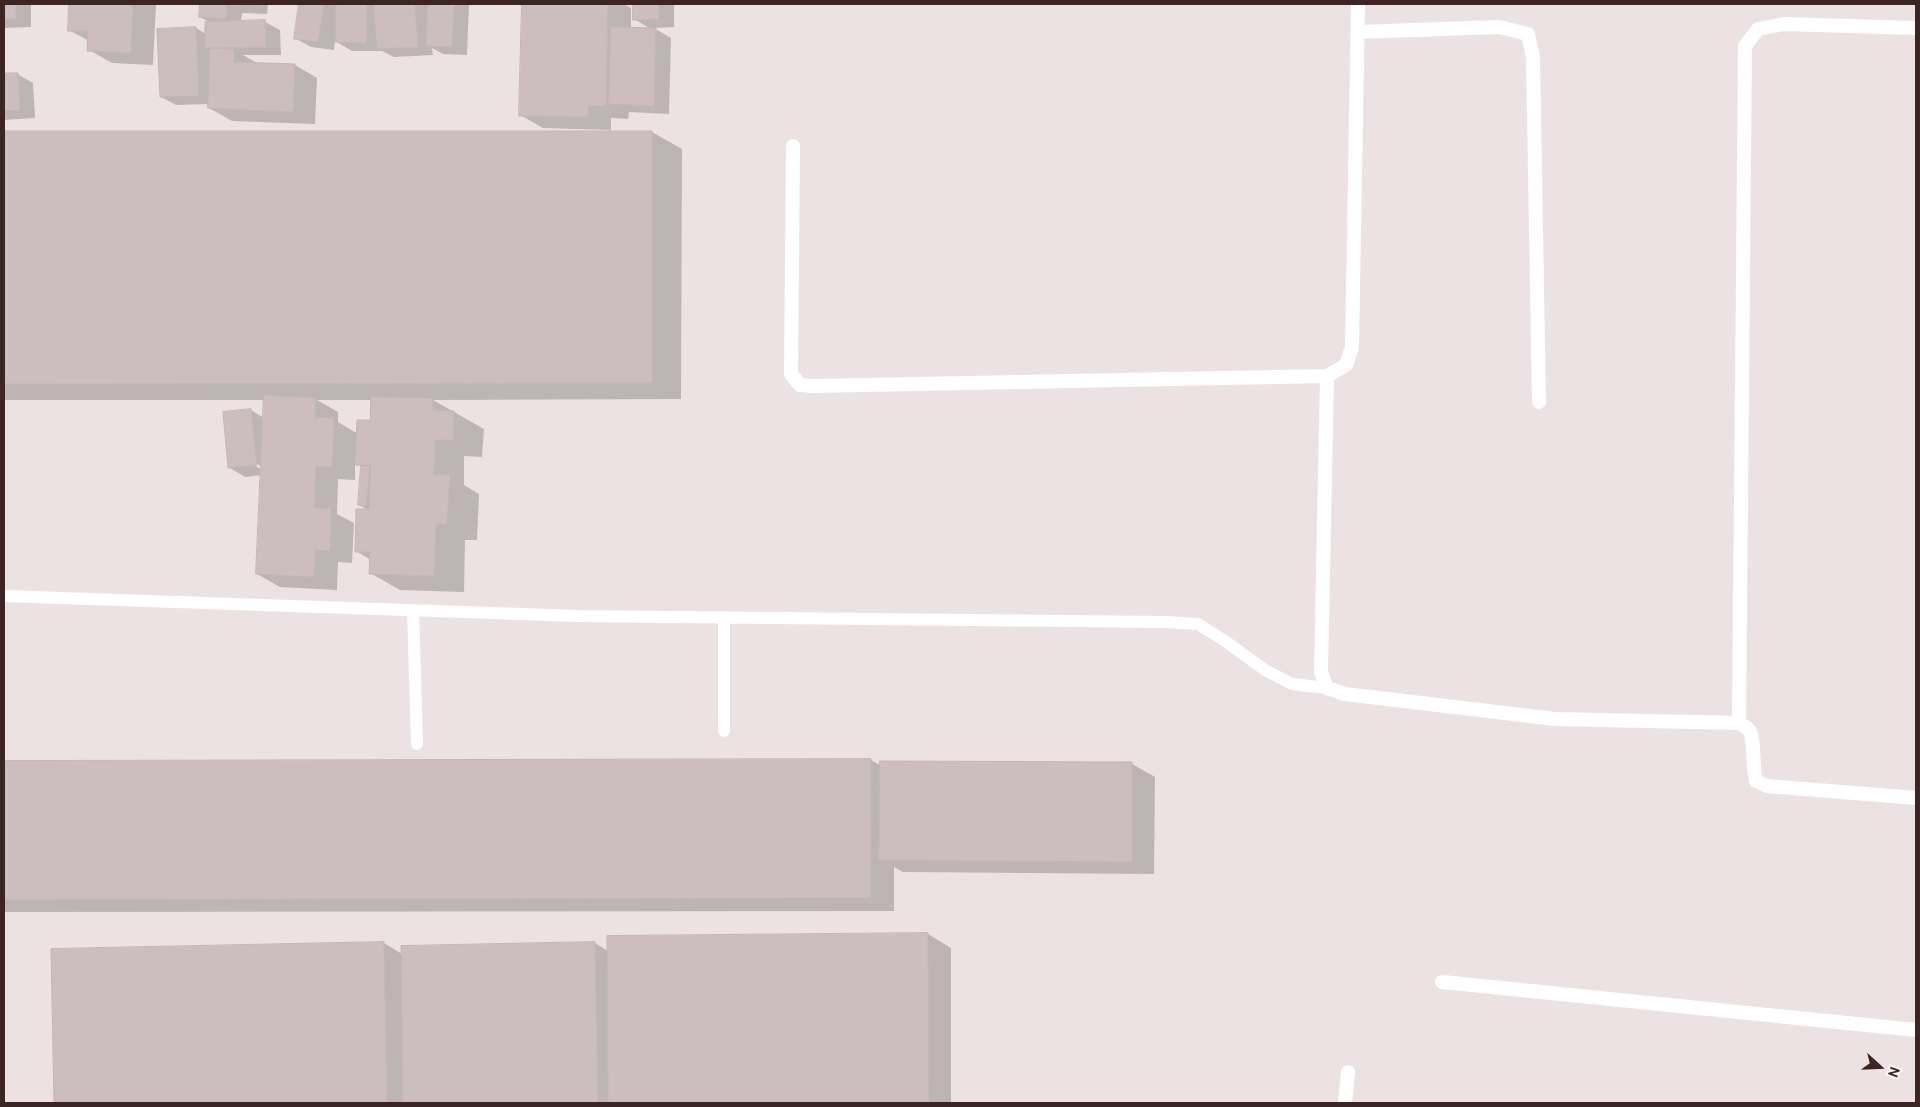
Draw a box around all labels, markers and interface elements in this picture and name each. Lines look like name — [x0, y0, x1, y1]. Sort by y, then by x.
north arrow — [1855, 1042, 1905, 1092]
text: N — [1884, 1064, 1904, 1080]

